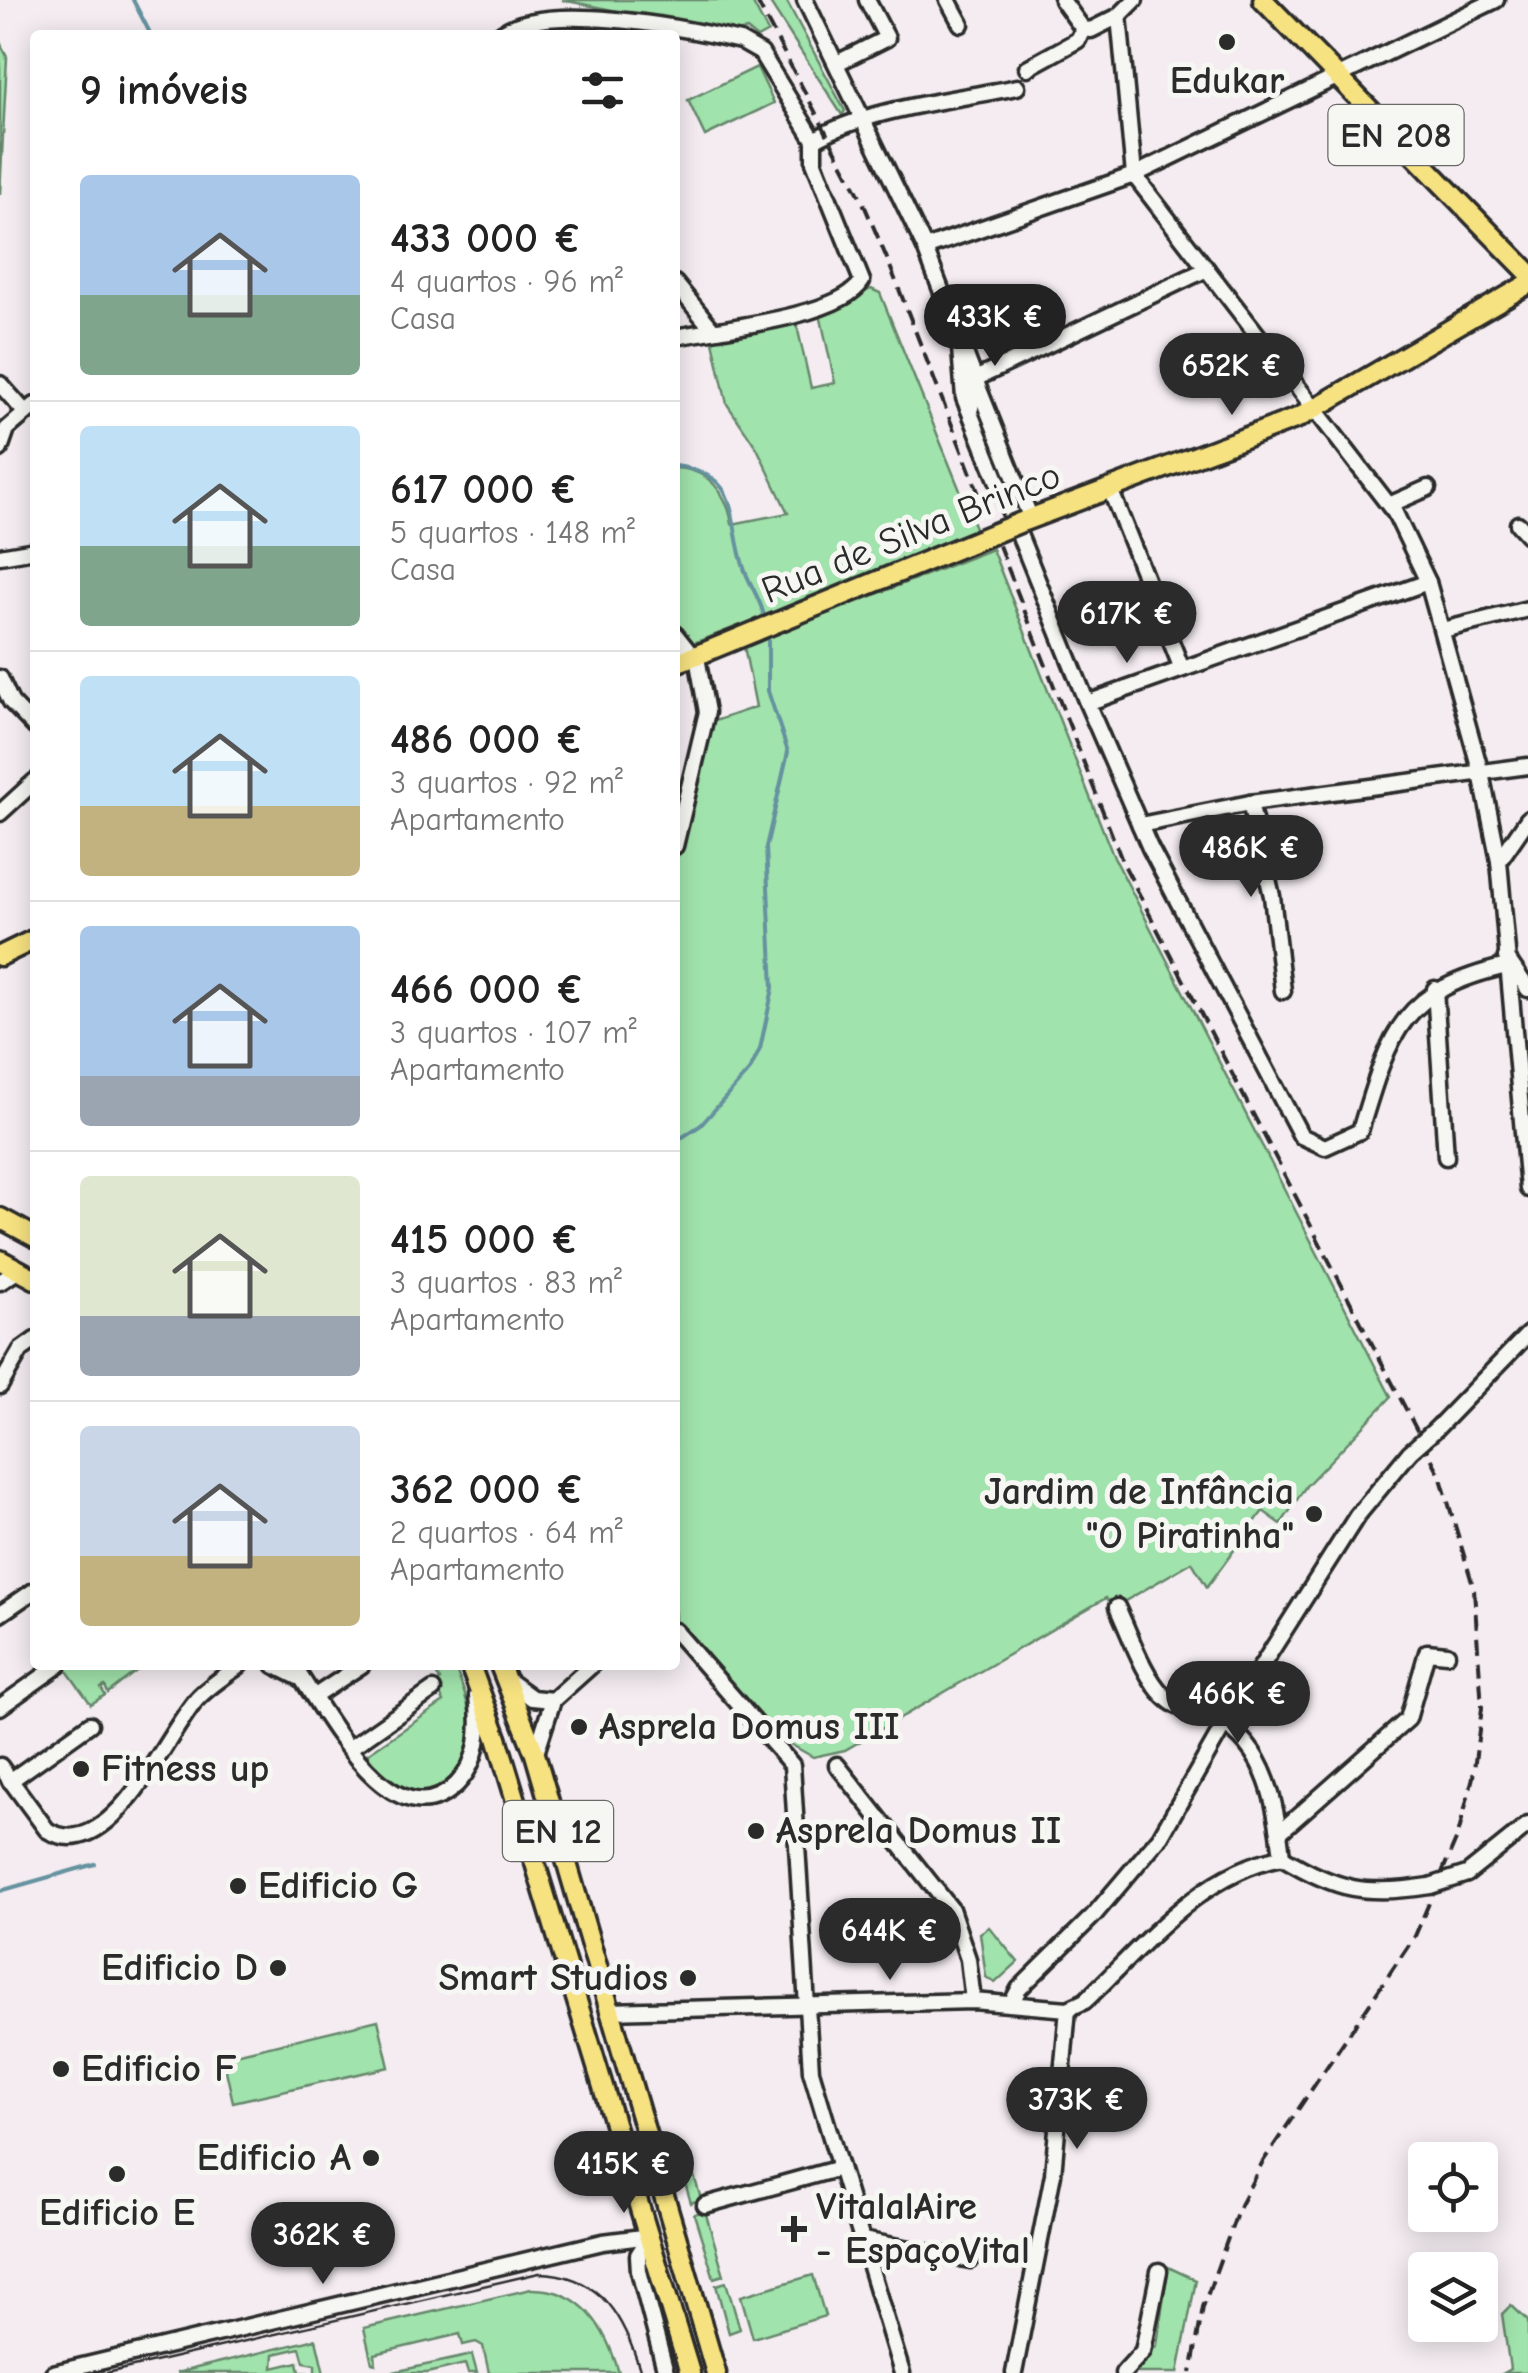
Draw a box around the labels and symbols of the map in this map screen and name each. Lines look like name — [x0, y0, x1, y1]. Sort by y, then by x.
marker: Edukar — [1216, 31, 1238, 53]
place label: Edukar — [1170, 59, 1285, 103]
road number: EN 208 — [1328, 105, 1464, 165]
pin: 433K € — [914, 284, 1076, 369]
pin: 652K € — [1151, 333, 1313, 418]
street label: Rua de Silva Brinco — [755, 453, 1067, 613]
pin: 617K € — [1046, 581, 1208, 666]
pin: 486K € — [1170, 815, 1332, 900]
place label: Jardim de Infância "O Piratinha" — [984, 1470, 1294, 1558]
marker: Jardim de Infância "O Piratinha" — [1303, 1503, 1325, 1525]
pin: 466K € — [1157, 1661, 1319, 1746]
place label: Asprela Domus III — [599, 1705, 900, 1749]
marker: Asprela Domus III — [568, 1716, 590, 1738]
place label: Fitness up — [101, 1747, 269, 1791]
marker: Fitness up — [70, 1758, 92, 1780]
road number: EN 12 — [503, 1801, 613, 1861]
place label: Asprela Domus II — [776, 1809, 1061, 1853]
marker: Asprela Domus II — [745, 1820, 767, 1842]
place label: Edificio G — [258, 1864, 418, 1908]
marker: Edificio G — [227, 1875, 249, 1897]
pin: 644K € — [809, 1898, 971, 1983]
place label: Edificio D — [101, 1946, 258, 1990]
place label: Smart Studios — [439, 1956, 668, 2000]
marker: Edificio D — [267, 1957, 289, 1979]
marker: Smart Studios — [677, 1967, 699, 1989]
place label: Edificio F — [81, 2047, 236, 2091]
marker: Edificio F — [50, 2058, 72, 2080]
pin: 373K € — [996, 2067, 1158, 2152]
pin: 415K € — [543, 2131, 705, 2216]
place label: Edificio A — [197, 2136, 351, 2180]
marker: Edificio A — [360, 2147, 382, 2169]
marker: Edificio E — [106, 2163, 128, 2185]
place label: VitalalAire - EspaçoVital — [816, 2185, 1030, 2273]
place label: Edificio E — [39, 2191, 195, 2235]
pin: 362K € — [242, 2202, 404, 2287]
marker: VitalalAire - EspaçoVital — [781, 2216, 807, 2242]

